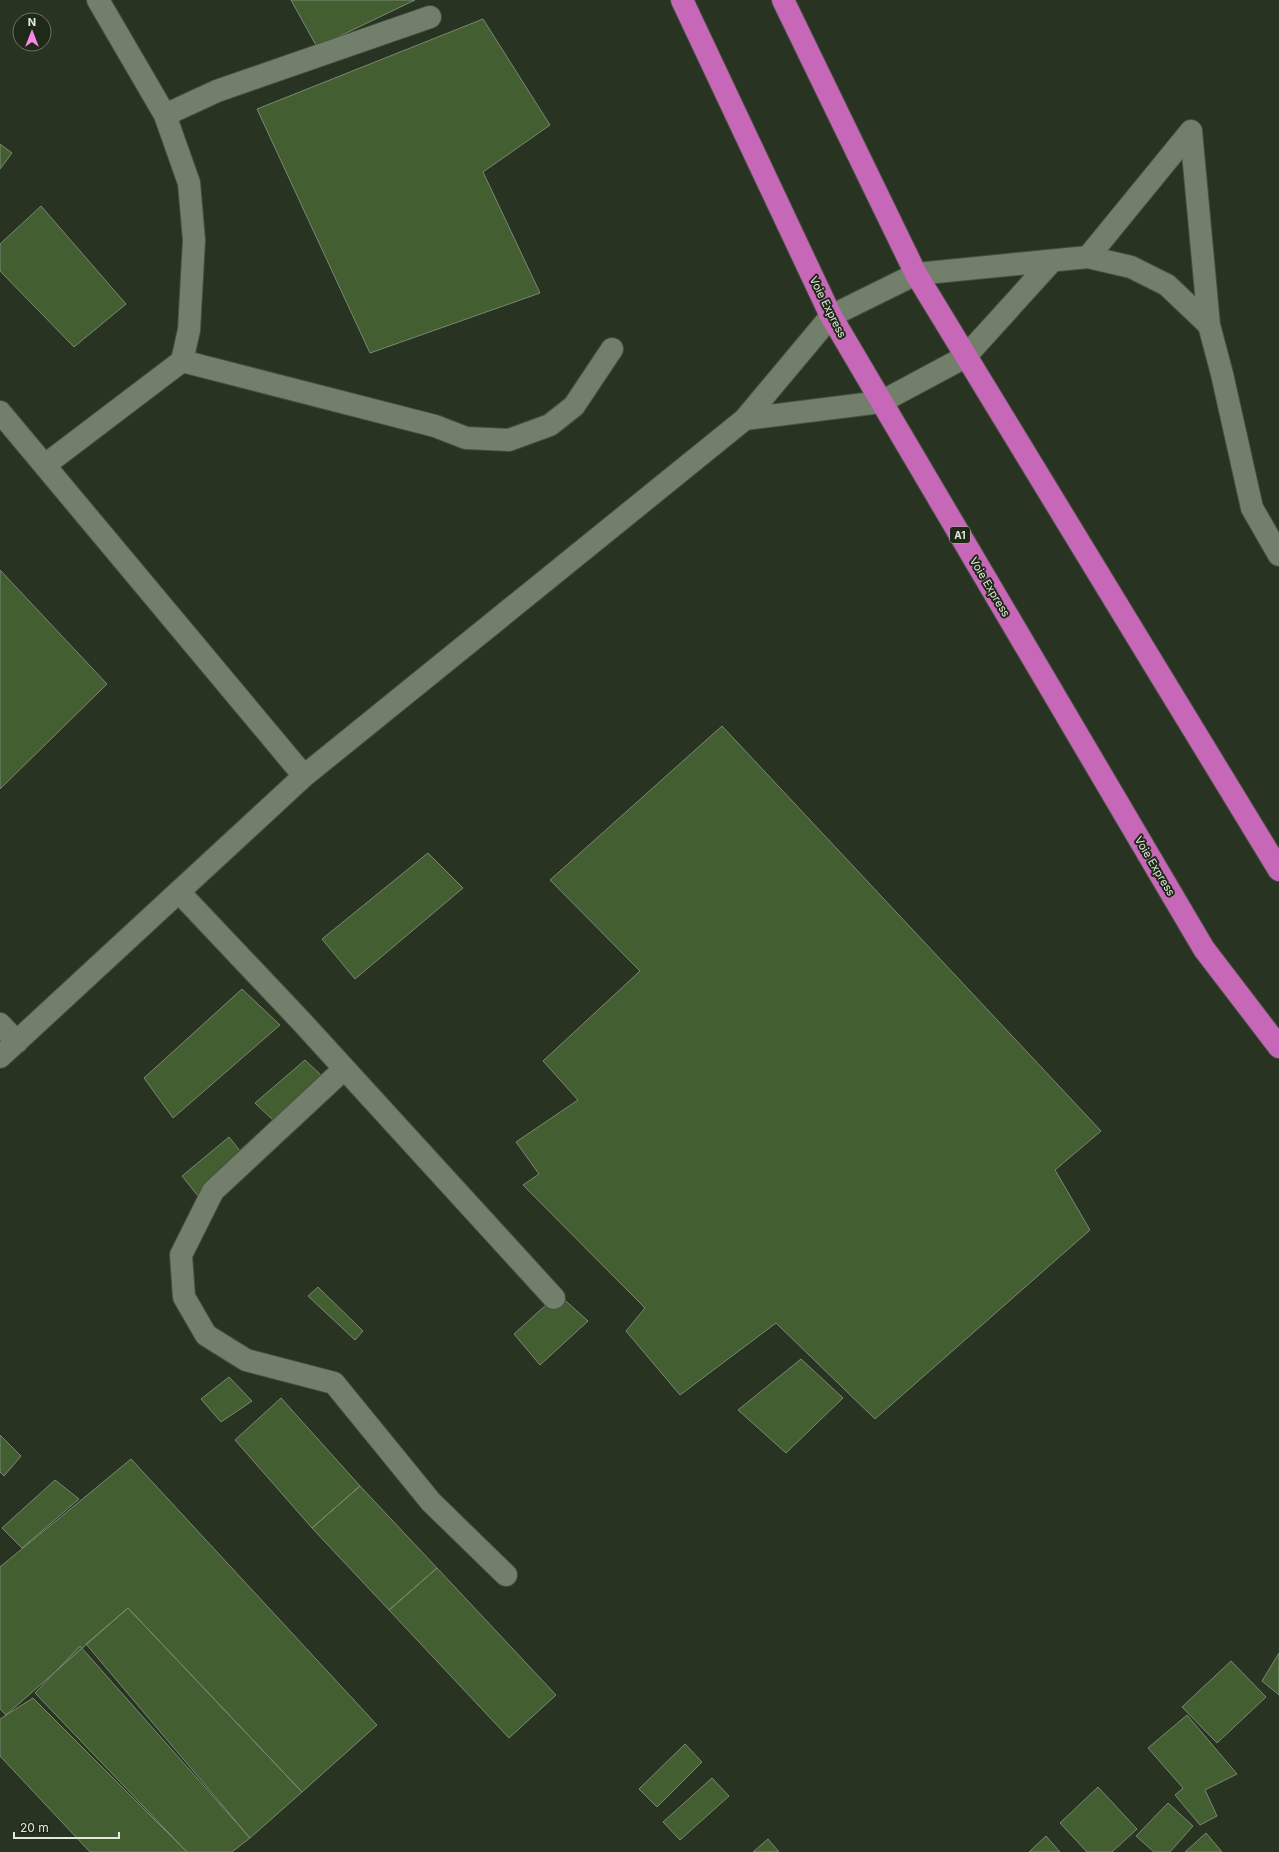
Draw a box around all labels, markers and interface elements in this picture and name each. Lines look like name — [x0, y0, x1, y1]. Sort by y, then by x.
north arrow — [12, 12, 52, 52]
text: N — [28, 15, 36, 29]
street label: Voie Express — [807, 274, 850, 340]
road number: A1 — [950, 527, 970, 543]
street label: Voie Express — [967, 555, 1013, 620]
street label: Voie Express — [1132, 834, 1178, 899]
scale bar — [14, 1814, 119, 1840]
text: 20 m — [20, 1820, 49, 1835]

